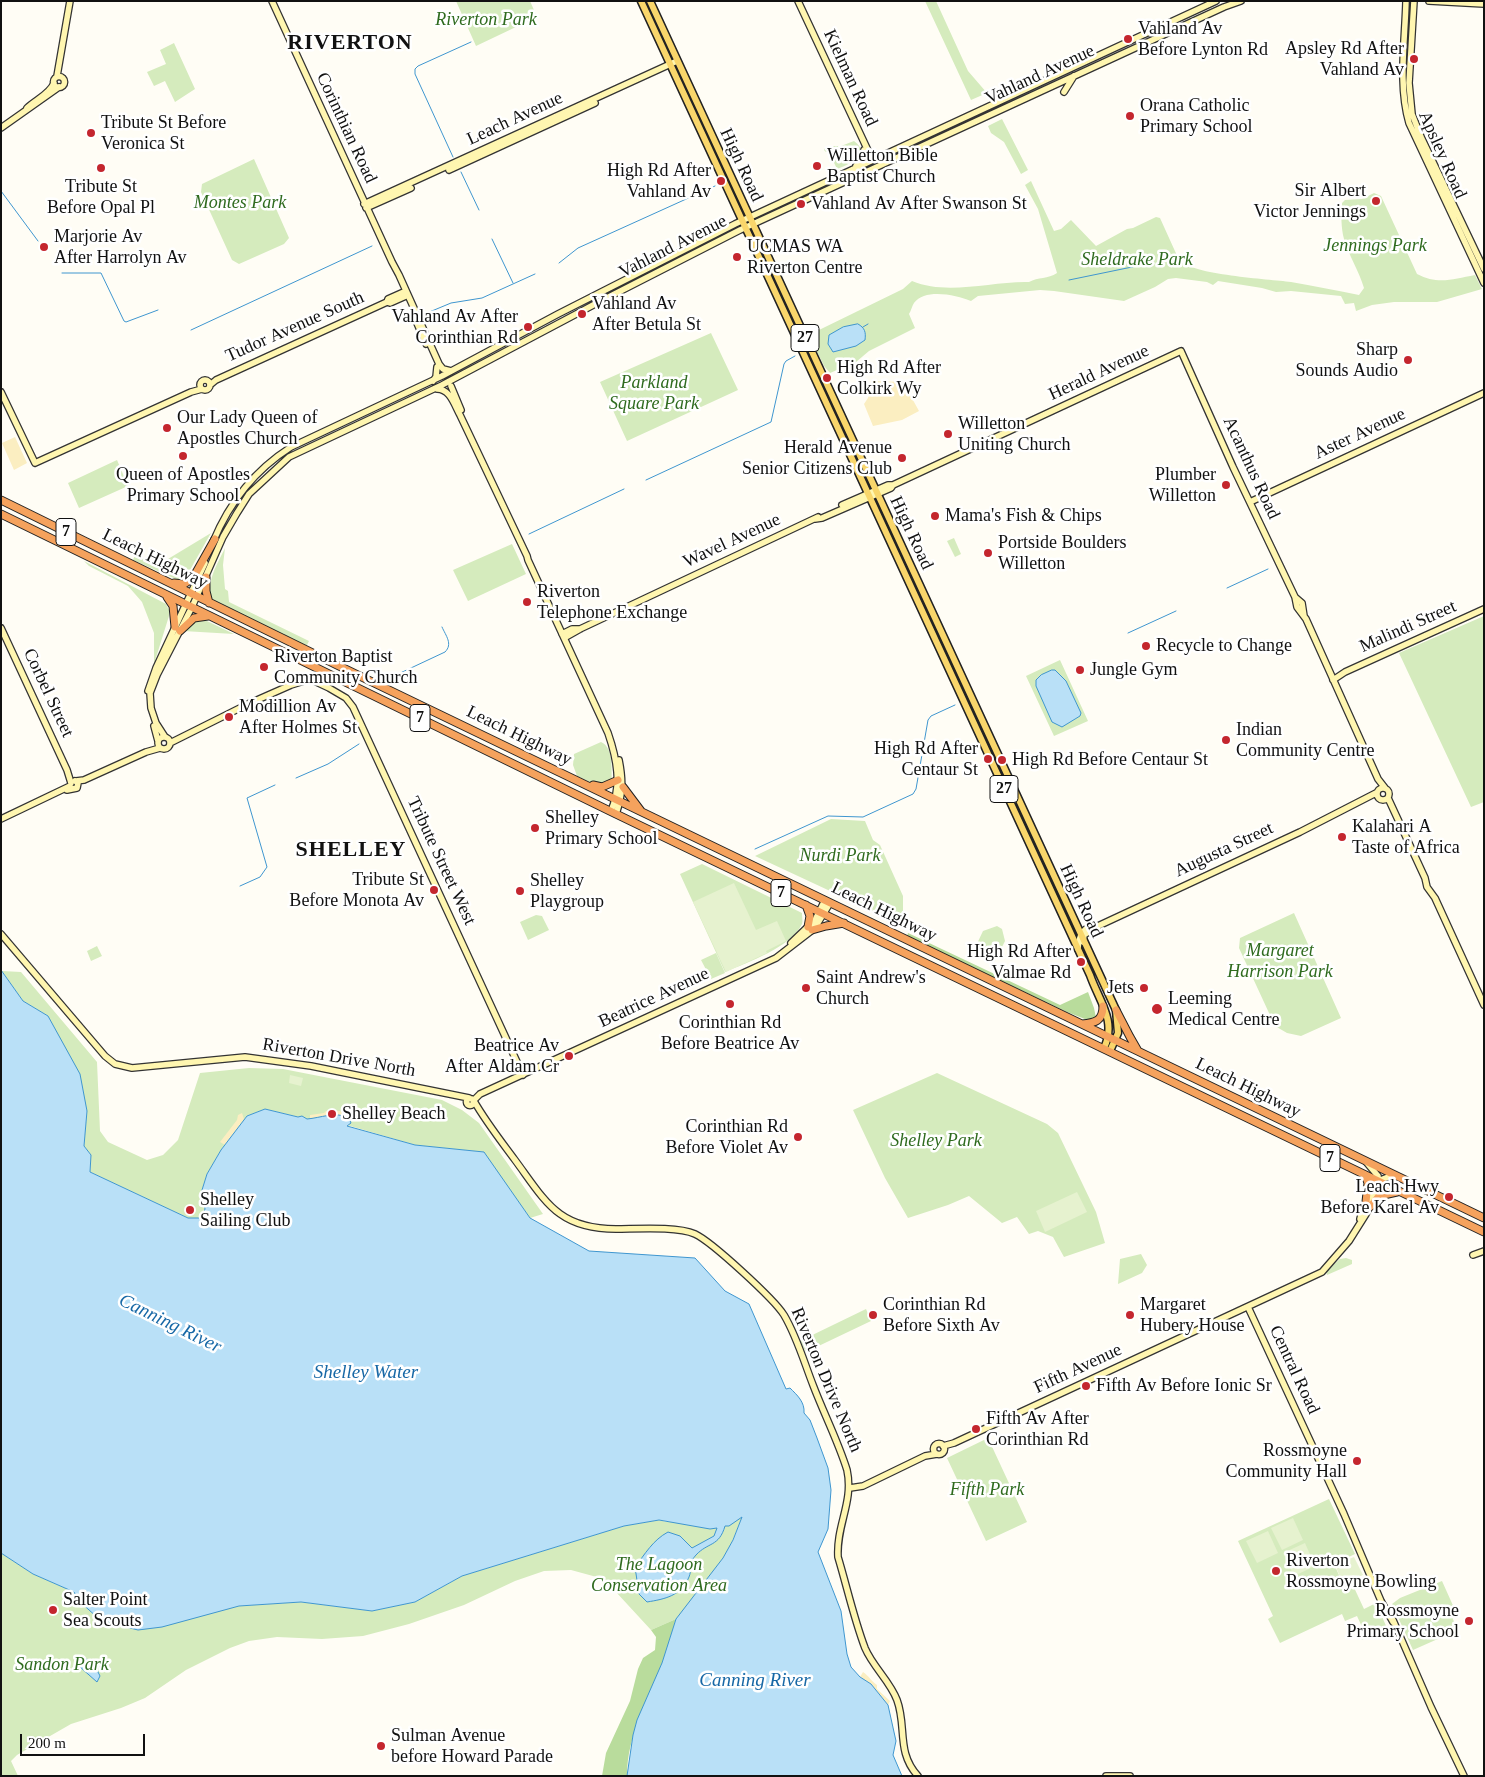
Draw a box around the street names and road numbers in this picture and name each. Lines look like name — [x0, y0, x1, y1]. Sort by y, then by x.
street label: Kielman Road — [818, 26, 882, 130]
street label: Vahland Avenue — [982, 40, 1098, 110]
street label: Corinthian Road — [311, 69, 381, 187]
street label: Leach Avenue — [464, 87, 566, 151]
street label: Apsley Road — [1413, 108, 1471, 202]
street label: High Road — [715, 125, 767, 205]
street label: Vahland Avenue — [615, 211, 731, 283]
street label: Tudor Avenue South — [223, 287, 367, 367]
road number: 27 — [791, 324, 819, 352]
street label: Herald Avenue — [1045, 340, 1153, 406]
street label: Aster Avenue — [1311, 403, 1409, 465]
street label: Acanthus Road — [1218, 413, 1284, 523]
street label: High Road — [885, 493, 937, 573]
street label: Wavel Avenue — [680, 509, 784, 573]
road number: 7 — [56, 518, 76, 546]
street label: Leach Highway — [99, 524, 211, 594]
street label: Malindi Street — [1356, 596, 1460, 658]
street label: Corbel Street — [18, 645, 78, 741]
street label: Leach Highway — [463, 701, 575, 771]
road number: 7 — [410, 704, 430, 731]
road number: 27 — [990, 776, 1018, 802]
street label: Tribute Street West — [402, 794, 480, 928]
street label: Augusta Street — [1171, 818, 1277, 882]
street label: High Road — [1055, 861, 1107, 941]
street label: Leach Highway — [828, 877, 940, 947]
road number: 7 — [771, 880, 791, 906]
street label: Beatrice Avenue — [595, 963, 713, 1033]
street label: Riverton Drive North — [261, 1034, 417, 1082]
street label: Leach Highway — [1192, 1053, 1304, 1123]
road number: 7 — [1320, 1144, 1340, 1172]
street label: Riverton Drive North — [786, 1304, 866, 1456]
street label: Central Road — [1264, 1322, 1324, 1418]
street label: Fifth Avenue — [1031, 1339, 1125, 1399]

